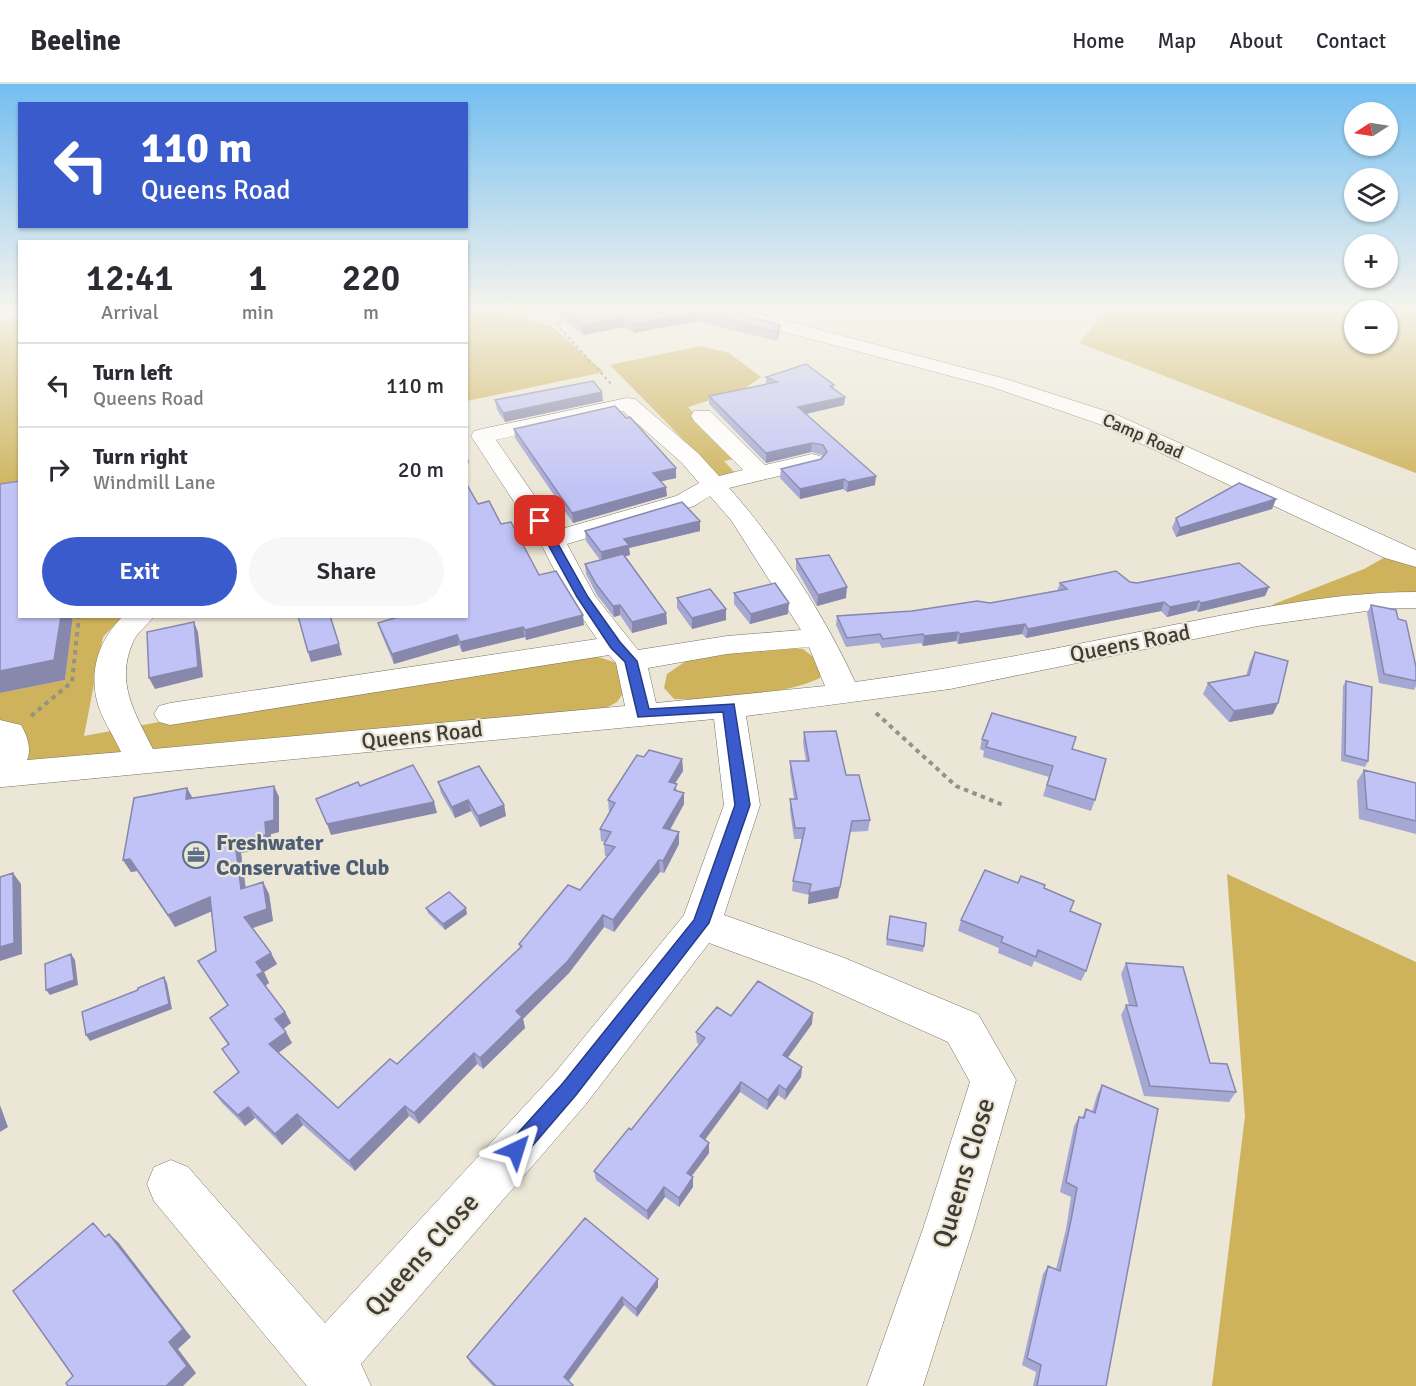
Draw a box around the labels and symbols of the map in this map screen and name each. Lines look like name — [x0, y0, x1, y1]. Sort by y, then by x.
north arrow — [1344, 102, 1398, 156]
street label: Camp Road — [1099, 408, 1187, 464]
pin — [514, 495, 565, 546]
street label: Queens Road — [1068, 618, 1192, 668]
street label: Queens Road — [360, 715, 484, 755]
place label: Freshwater Conservative Club — [216, 829, 389, 881]
office icon: Freshwater Conservative Club — [181, 840, 211, 870]
street label: Queens Close — [926, 1094, 1002, 1252]
position arrow — [484, 1118, 548, 1182]
street label: Queens Close — [358, 1186, 486, 1324]

